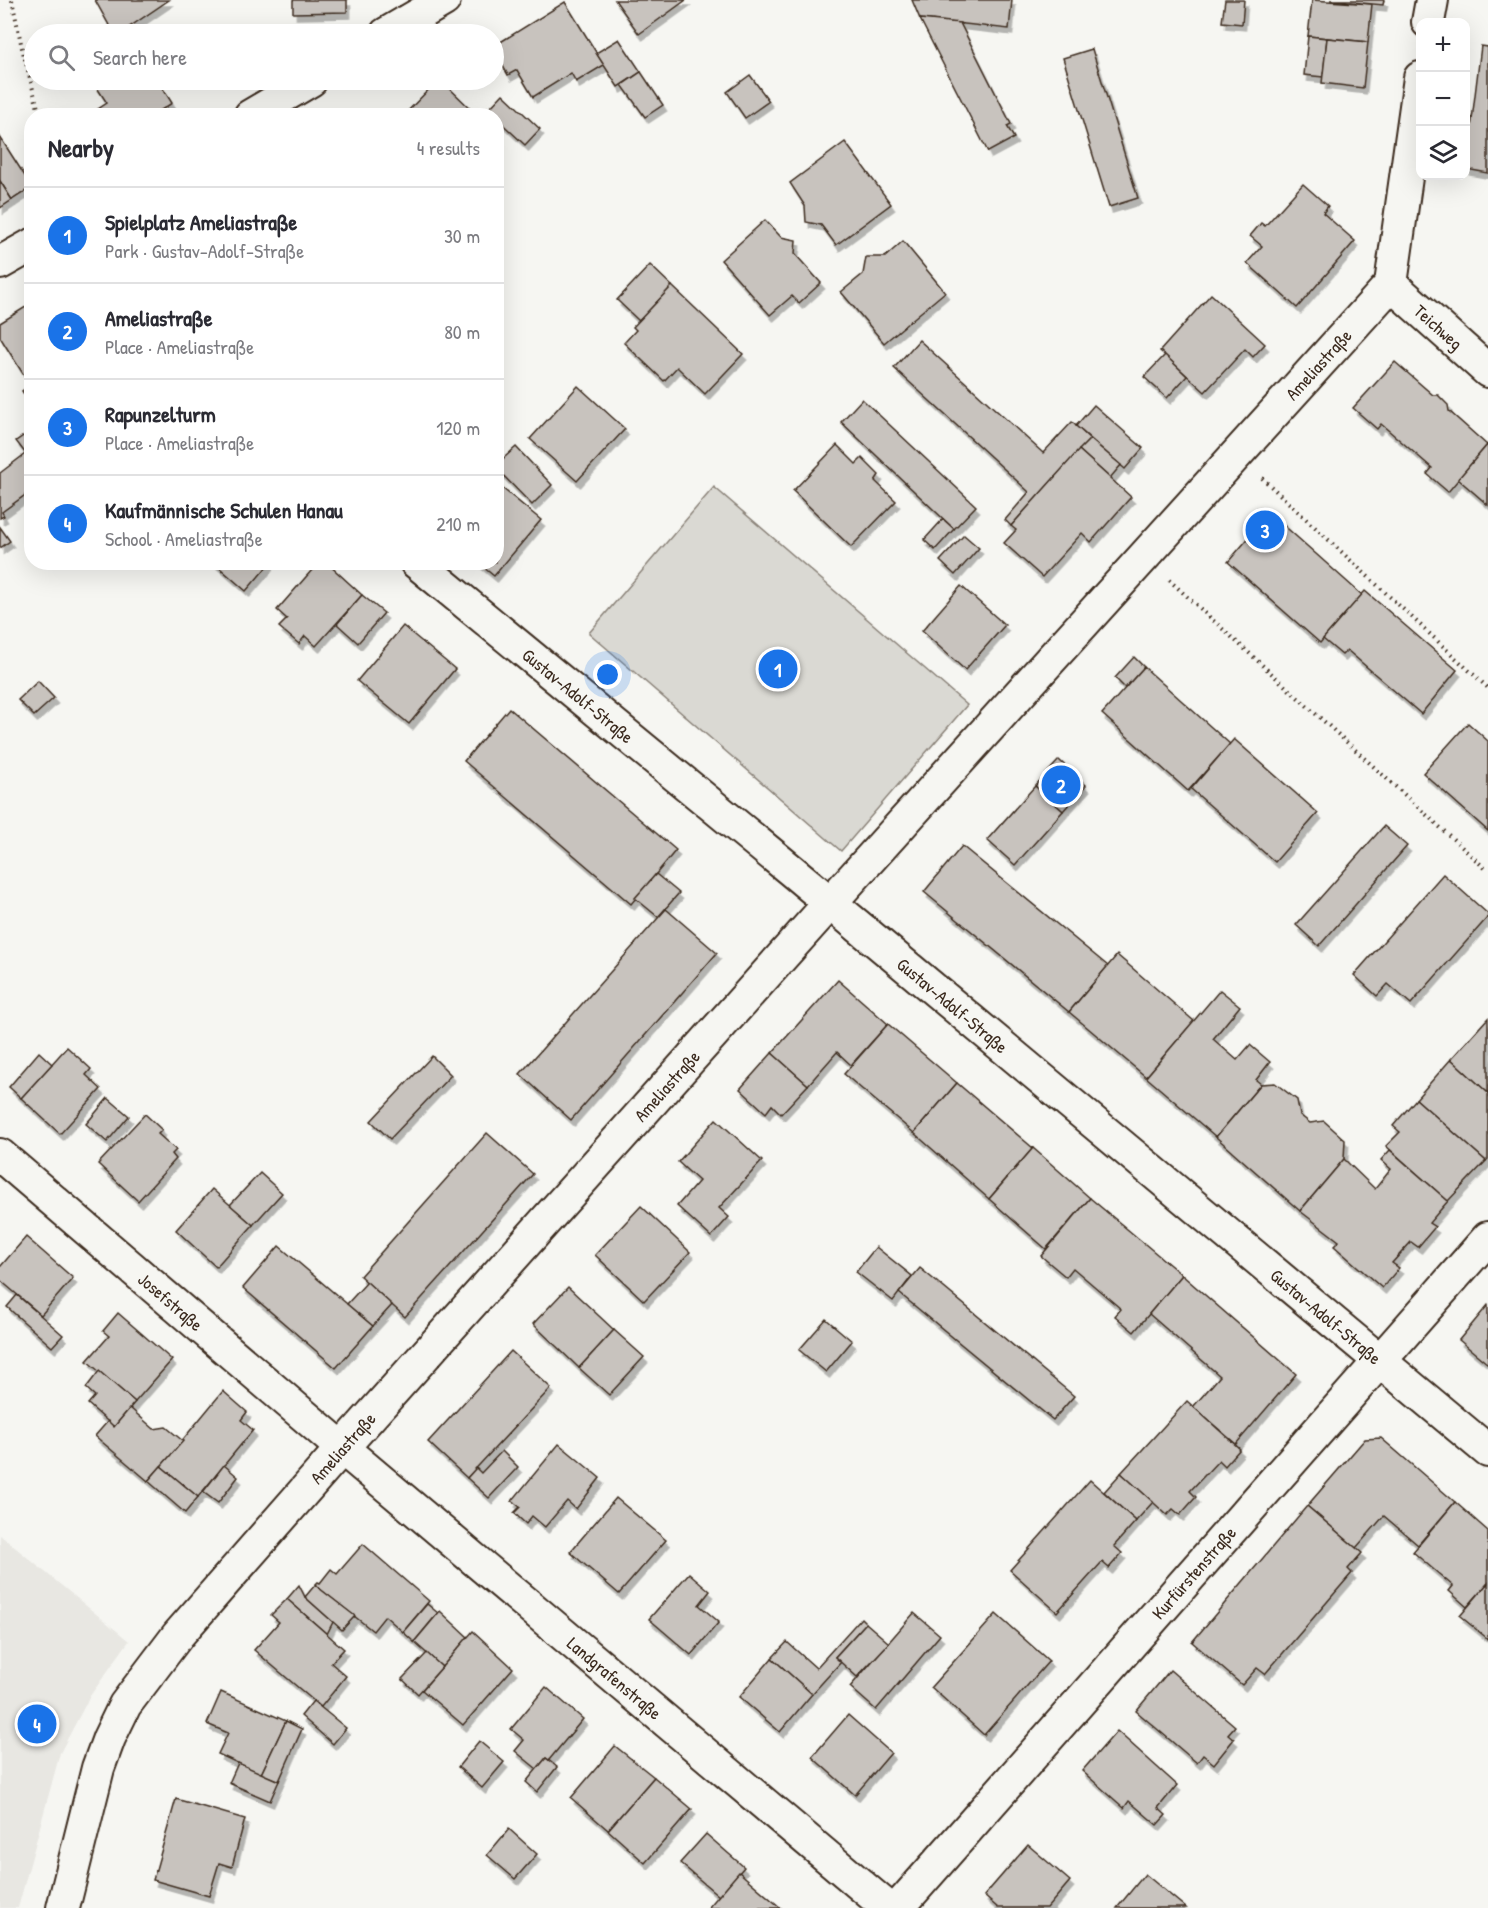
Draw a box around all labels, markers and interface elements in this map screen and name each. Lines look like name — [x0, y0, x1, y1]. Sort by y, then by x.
map controls — [1416, 18, 1470, 180]
button: + — [1416, 18, 1470, 72]
search box — [24, 24, 504, 90]
icon: search — [45, 41, 78, 74]
text: Search here — [93, 42, 187, 72]
button: − — [1416, 72, 1470, 126]
button: layers — [1416, 126, 1470, 180]
text: Nearby — [48, 130, 114, 165]
text: 4 results — [417, 134, 480, 161]
text: Spielplatz Ameliastraße — [105, 207, 297, 237]
text: 1 — [64, 222, 71, 249]
text: 30 m — [444, 222, 480, 249]
text: Park · Gustav-Adolf-Straße — [105, 237, 304, 264]
street label: Teichweg — [1409, 298, 1468, 355]
text: Ameliastraße — [105, 303, 212, 333]
text: 2 — [63, 318, 72, 345]
text: 80 m — [444, 318, 480, 345]
street label: Ameliastraße — [1279, 323, 1357, 405]
text: Place · Ameliastraße — [105, 333, 254, 360]
text: Rapunzelturm — [105, 399, 216, 429]
text: 3 — [63, 414, 72, 441]
text: 120 m — [436, 414, 480, 441]
text: Place · Ameliastraße — [105, 429, 254, 456]
text: Kaufmännische Schulen Hanau — [105, 495, 343, 525]
pin: 3 — [1246, 508, 1284, 552]
text: 4 — [64, 510, 71, 537]
text: 210 m — [436, 510, 480, 537]
text: School · Ameliastraße — [105, 525, 263, 552]
street label: Gustav-Adolf-Straße — [517, 642, 639, 749]
pin: 1 — [758, 646, 798, 692]
your location — [593, 660, 622, 689]
pin: 2 — [1042, 762, 1080, 808]
street label: Gustav-Adolf-Straße — [892, 951, 1014, 1059]
street label: Ameliastraße — [628, 1044, 705, 1127]
street label: Gustav-Adolf-Straße — [1265, 1263, 1387, 1370]
street label: Josefstraße — [133, 1266, 209, 1336]
street label: Ameliastraße — [304, 1406, 381, 1489]
street label: Kurfürstenstraße — [1146, 1521, 1241, 1624]
street label: Landgrafenstraße — [562, 1631, 667, 1725]
pin: 4 — [18, 1702, 57, 1746]

